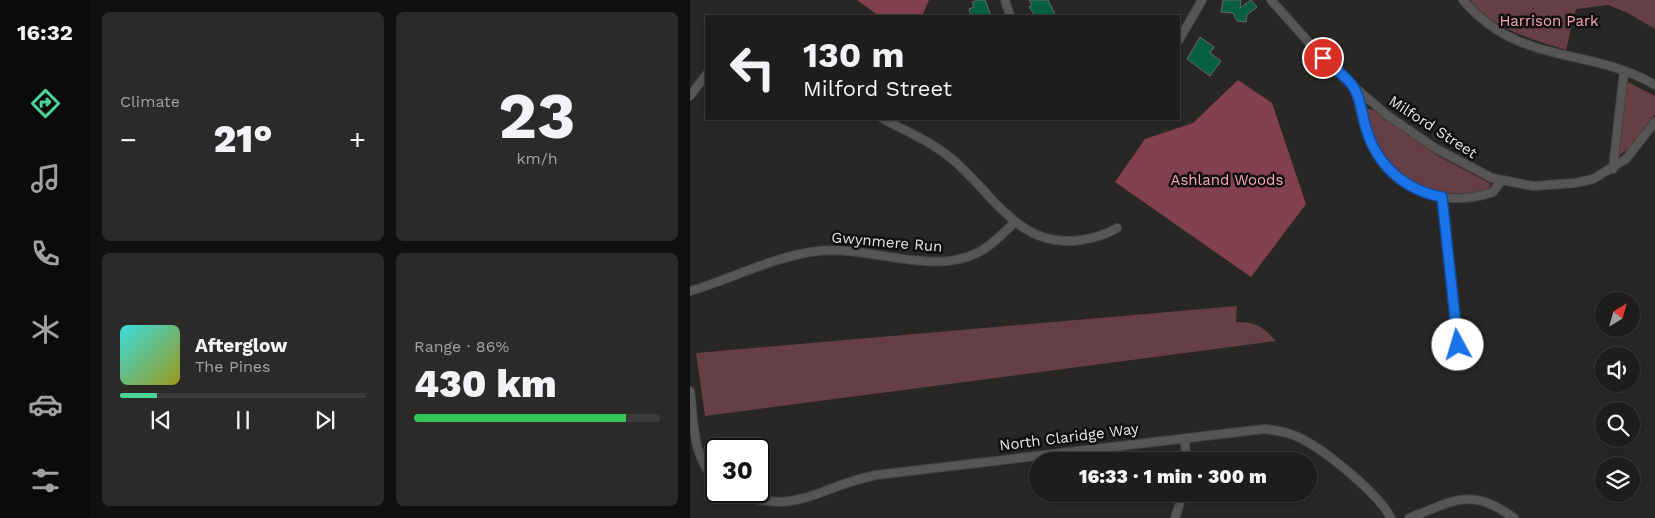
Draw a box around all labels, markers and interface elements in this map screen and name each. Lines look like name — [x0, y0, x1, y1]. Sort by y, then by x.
park label: Harrison Park — [1499, 12, 1599, 30]
text: 16:32 — [17, 20, 73, 45]
text: 130 m — [803, 34, 904, 76]
icon: left — [720, 35, 785, 100]
pin — [1302, 37, 1344, 79]
icon: arrive — [1309, 44, 1337, 72]
text: Milford Street — [803, 76, 952, 101]
text: 23 — [498, 78, 576, 154]
icon: directions — [28, 86, 63, 121]
text: Climate — [120, 92, 180, 111]
street label: Milford Street — [1385, 92, 1481, 163]
text: 21° — [213, 117, 273, 161]
text: − — [120, 123, 137, 156]
text: + — [349, 123, 366, 156]
text: km/h — [516, 149, 558, 168]
icon: music — [28, 161, 63, 196]
park label: Ashland Woods — [1171, 171, 1283, 189]
street label: Gwynmere Run — [831, 228, 943, 256]
icon: phone — [28, 236, 63, 271]
north arrow — [1595, 292, 1640, 338]
map controls — [1595, 292, 1640, 502]
icon: climate — [28, 312, 63, 347]
position arrow — [1431, 318, 1483, 370]
text: Afterglow — [195, 334, 287, 357]
text: Range · 86% — [414, 337, 509, 356]
button: sound — [1595, 347, 1640, 392]
text: The Pines — [195, 357, 271, 376]
text: 430 km — [414, 362, 557, 406]
icon: car — [28, 387, 63, 422]
button: search — [1595, 402, 1640, 447]
icon: previous — [147, 406, 175, 434]
icon: pause — [229, 406, 257, 434]
icon: next — [311, 406, 339, 434]
street label: North Claridge Way — [998, 419, 1140, 454]
speed limit sign: 30 — [705, 438, 770, 503]
button: layers — [1595, 457, 1640, 502]
icon: filters — [28, 463, 63, 498]
text: 16:33 · 1 min · 300 m — [1079, 465, 1267, 488]

